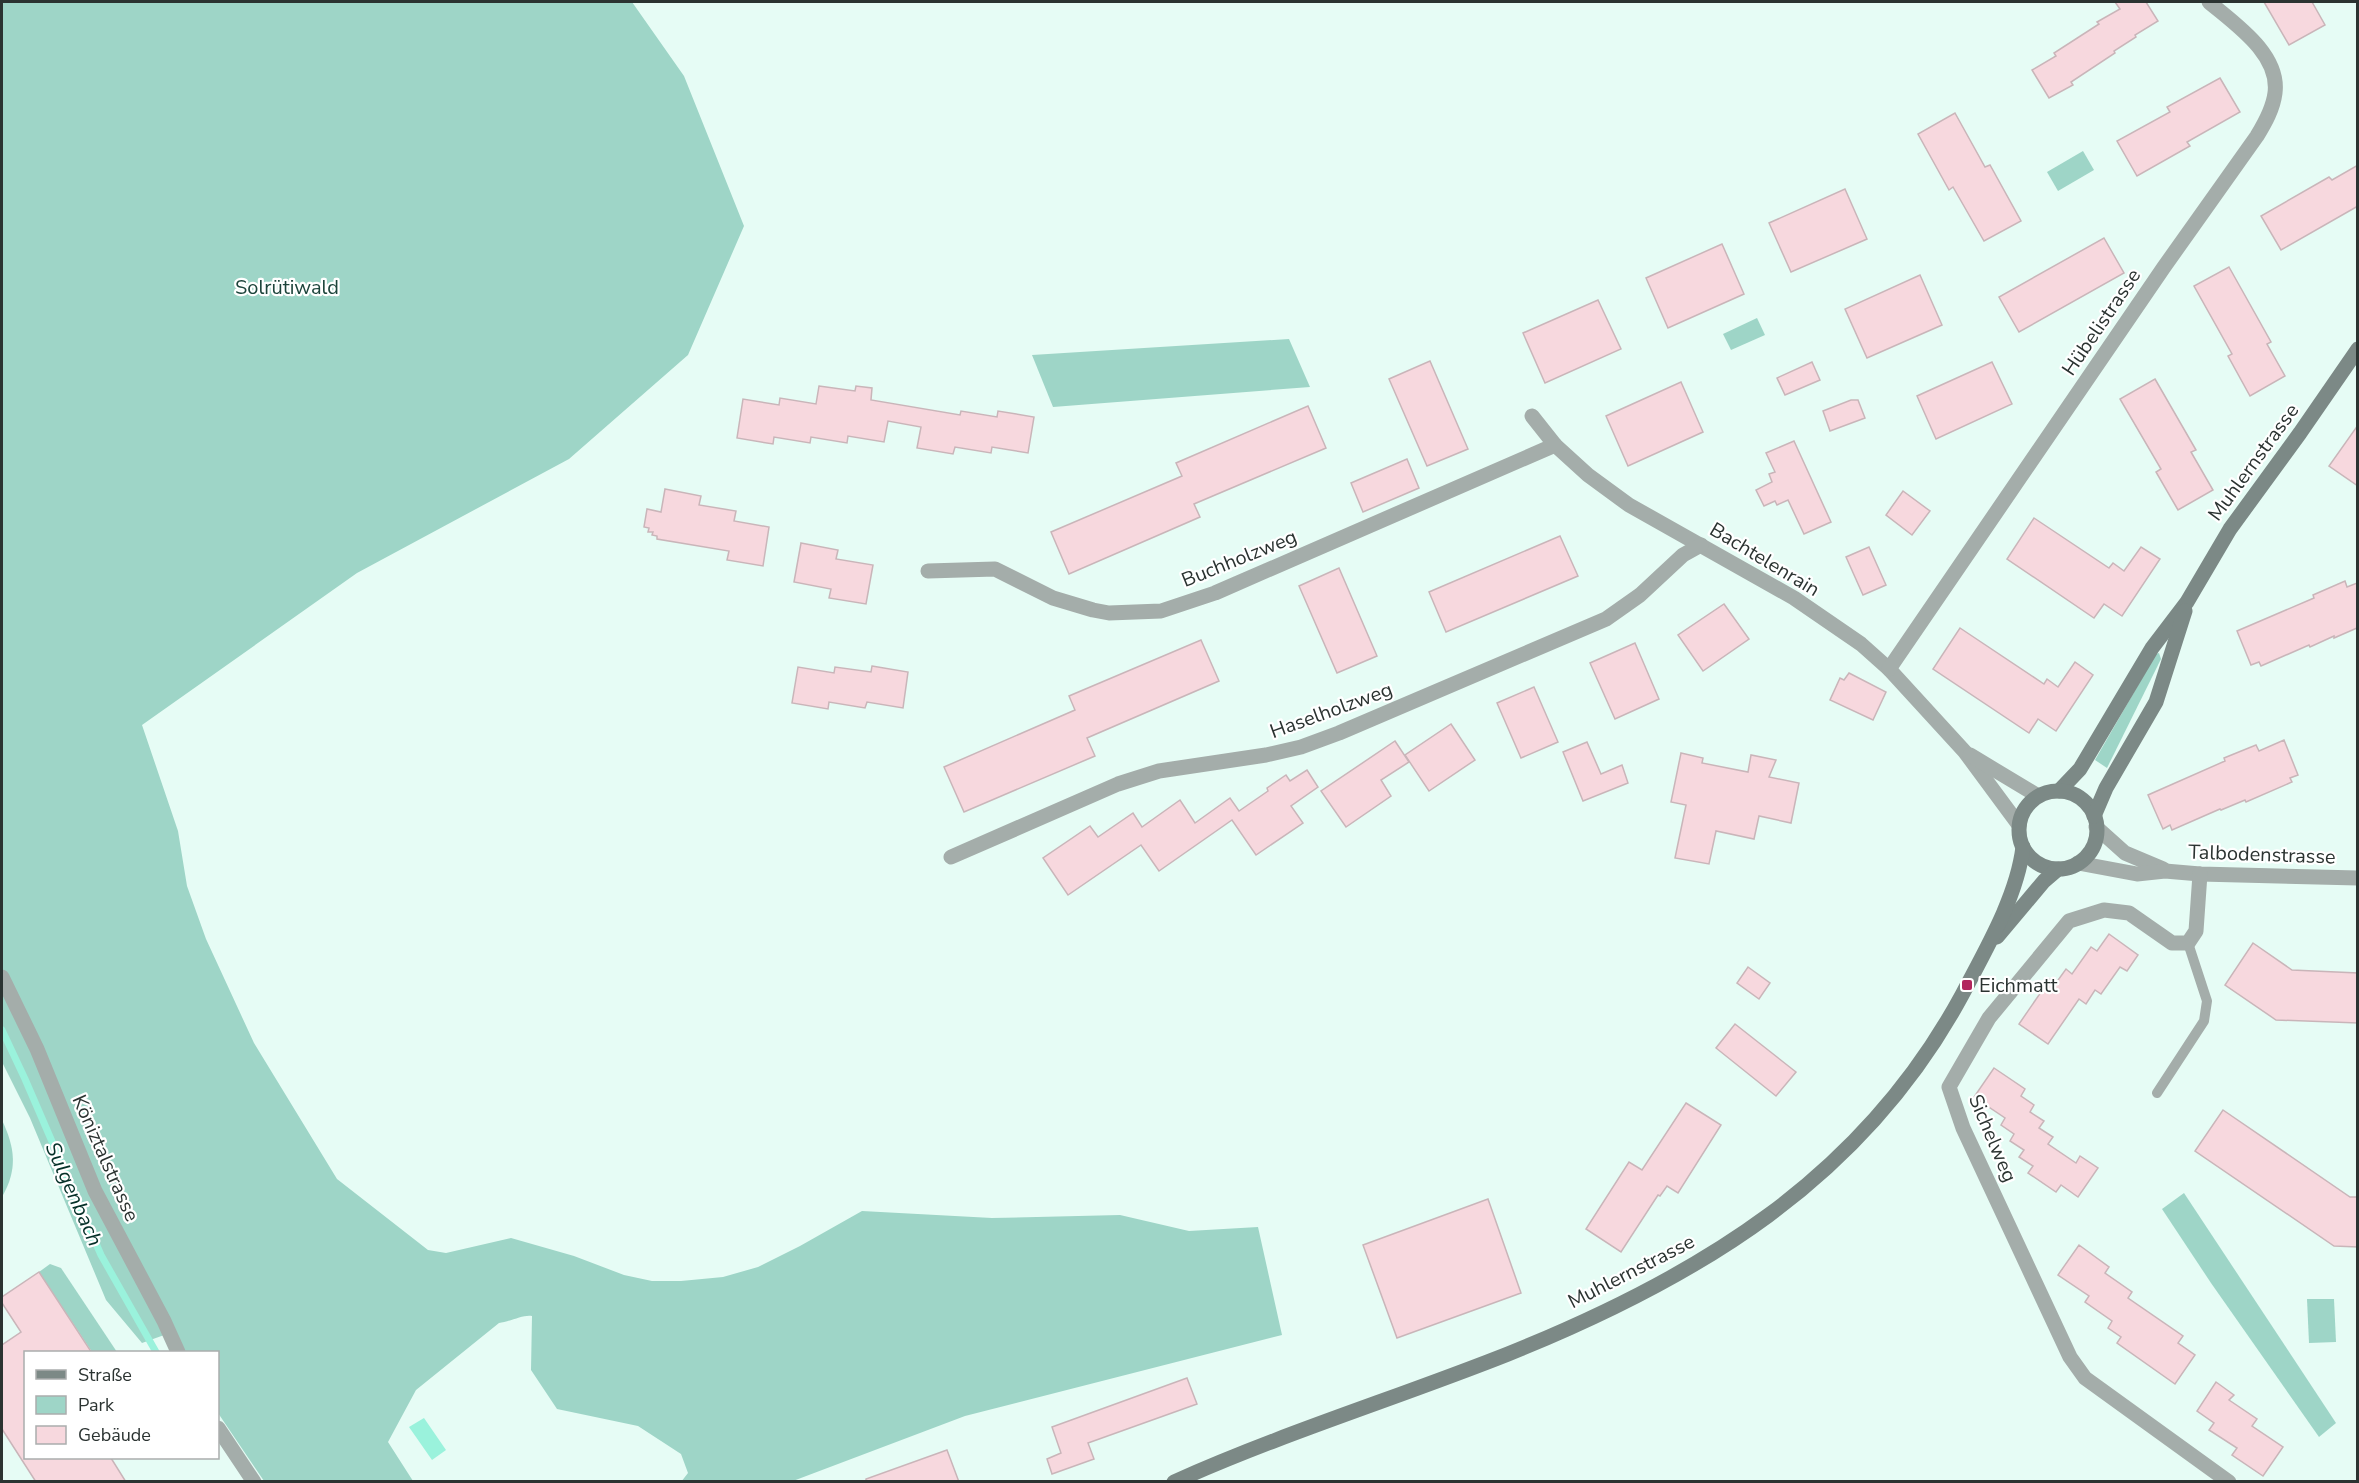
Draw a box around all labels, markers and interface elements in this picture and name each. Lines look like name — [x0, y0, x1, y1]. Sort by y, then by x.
street label: Hübelistrasse — [2056, 264, 2147, 381]
park label: Solrütiwald — [235, 274, 339, 301]
street label: Muhlernstrasse — [2202, 398, 2305, 526]
street label: Bachtelenrain — [1705, 516, 1825, 603]
street label: Buchholzweg — [1178, 523, 1301, 594]
street label: Haselholzweg — [1266, 676, 1396, 745]
street label: Talbodenstrasse — [2188, 838, 2336, 871]
place label: Eichmatt — [1979, 972, 2058, 999]
marker: Eichmatt — [1960, 978, 1974, 992]
street label: Sichelweg — [1962, 1090, 2023, 1186]
street label: Köniztalstrasse — [66, 1091, 146, 1226]
water label: Sulgenbach — [39, 1137, 109, 1251]
street label: Muhlernstrasse — [1563, 1228, 1699, 1315]
legend — [24, 1351, 219, 1459]
text: Straße — [78, 1363, 132, 1387]
text: Park — [78, 1393, 115, 1417]
text: Gebäude — [78, 1423, 151, 1447]

